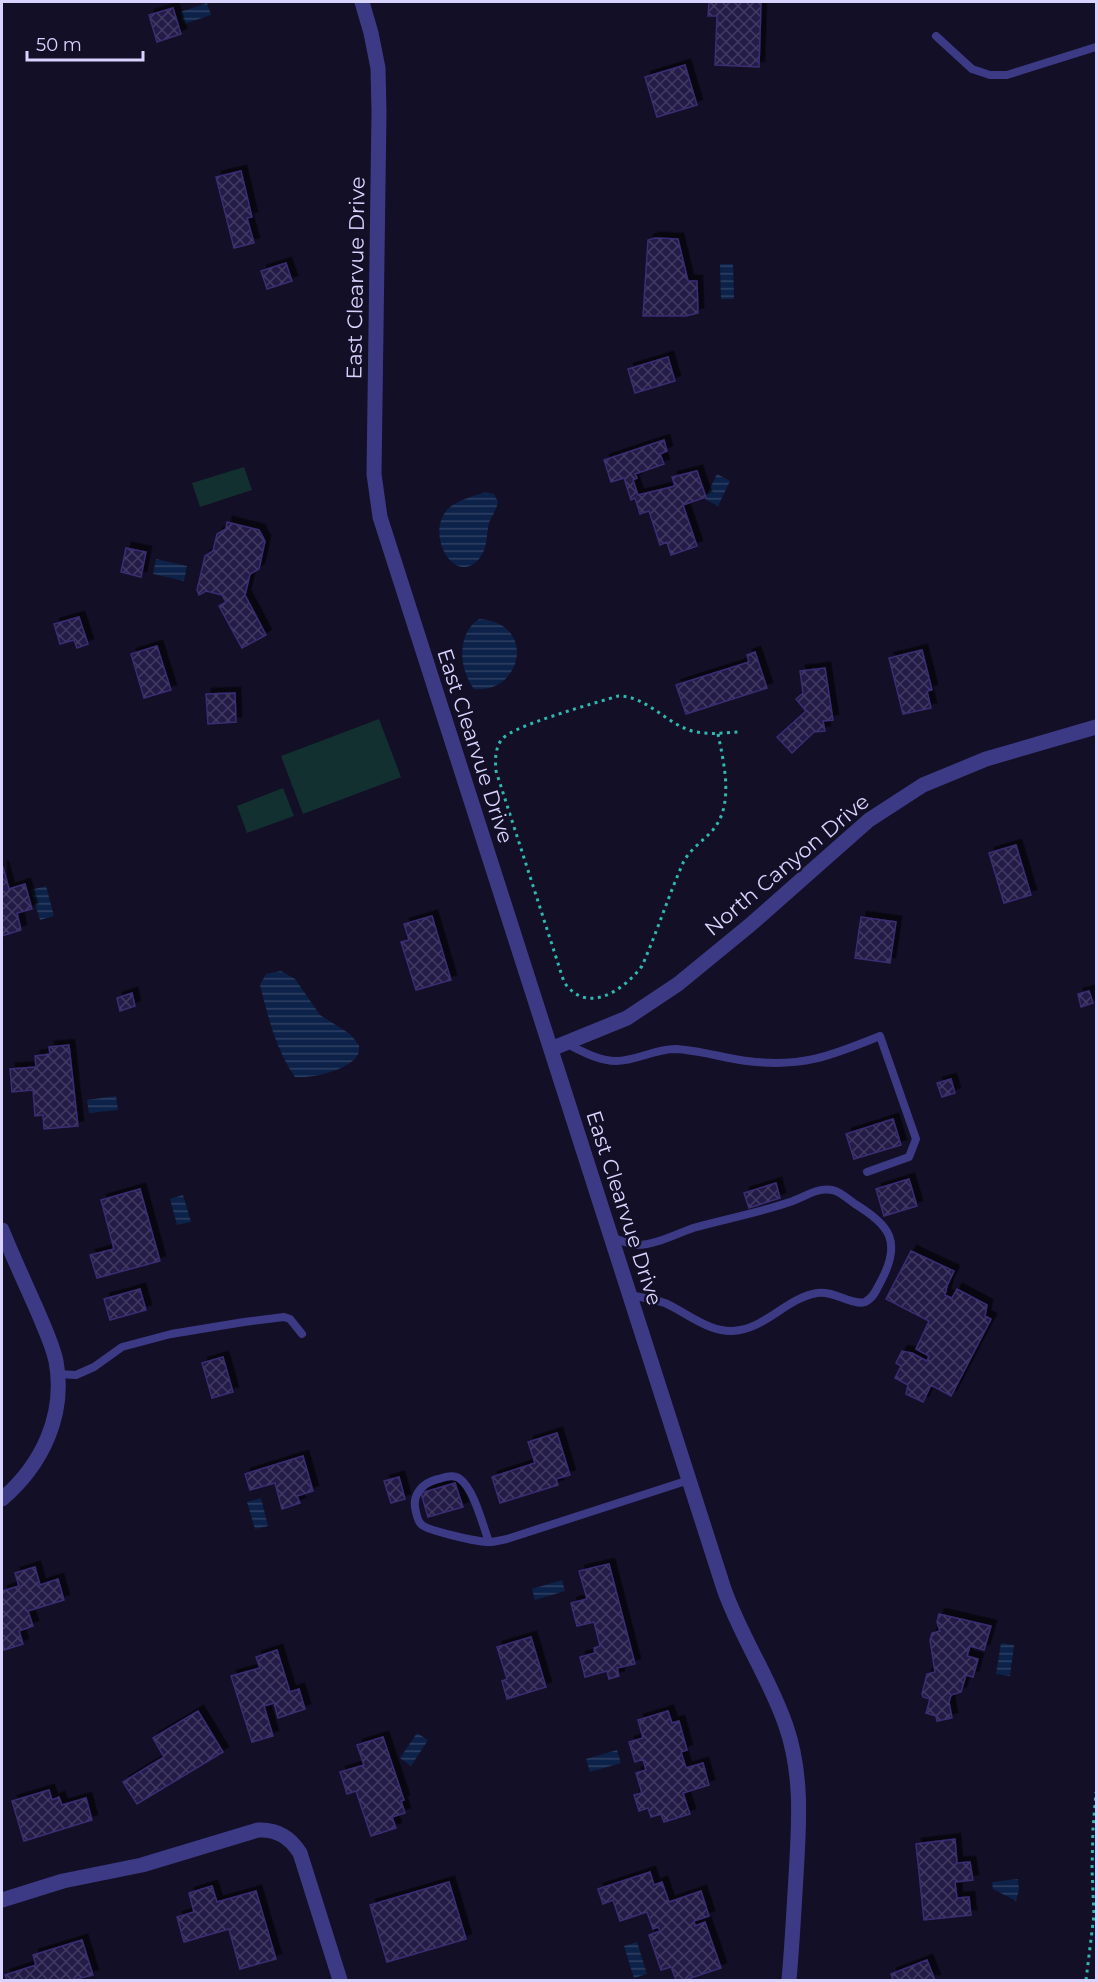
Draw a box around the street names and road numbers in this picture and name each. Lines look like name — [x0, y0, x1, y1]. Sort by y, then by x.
street label: East Clearvue Drive — [341, 176, 370, 380]
street label: East Clearvue Drive — [432, 645, 519, 846]
street label: North Canyon Drive — [699, 788, 874, 941]
street label: East Clearvue Drive — [581, 1107, 668, 1308]

